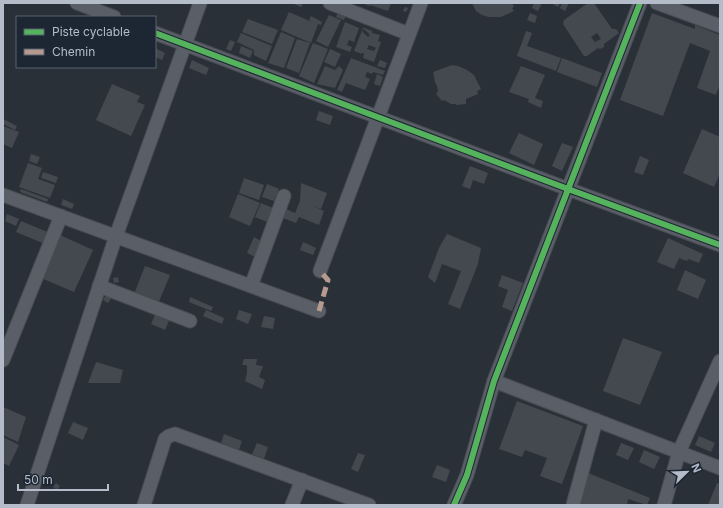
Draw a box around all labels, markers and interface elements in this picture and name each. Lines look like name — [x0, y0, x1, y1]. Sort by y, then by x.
legend — [16, 16, 156, 68]
text: Piste cyclable — [52, 24, 130, 39]
text: Chemin — [52, 44, 95, 59]
north arrow — [667, 452, 707, 492]
text: N — [688, 461, 704, 475]
scale bar — [18, 466, 108, 492]
text: 50 m — [24, 472, 53, 487]

